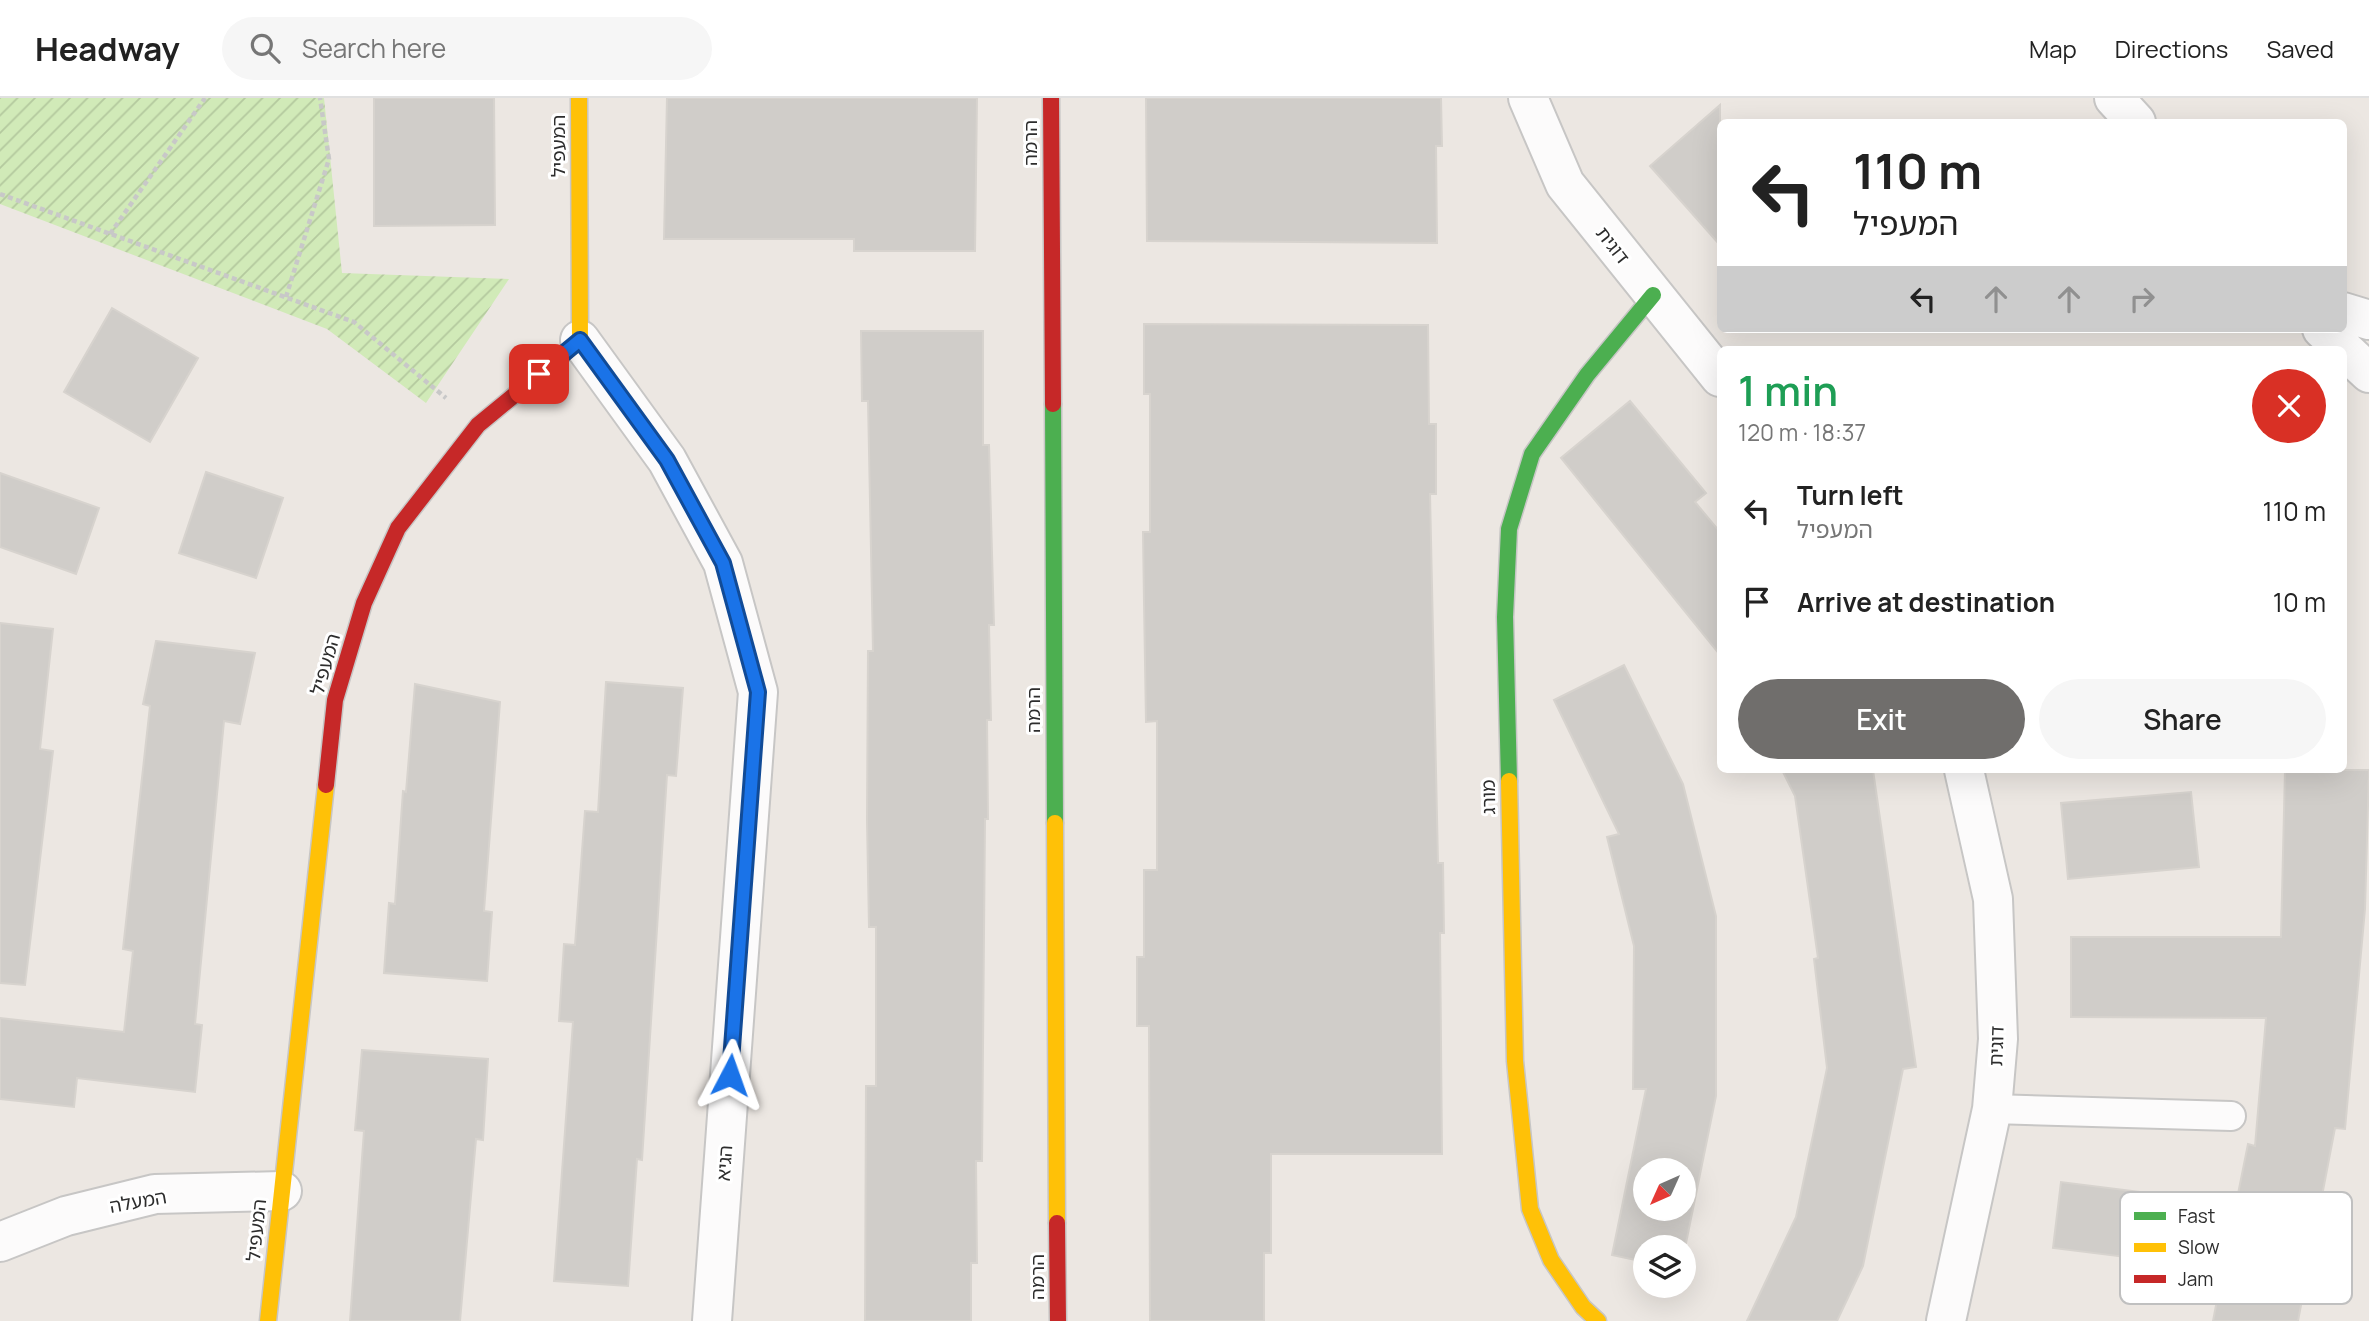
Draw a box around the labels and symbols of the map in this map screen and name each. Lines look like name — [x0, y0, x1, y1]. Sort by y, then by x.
street label: המעפיל — [545, 115, 571, 177]
street label: הרמה — [1017, 120, 1043, 166]
street label: דוגית — [1590, 221, 1636, 269]
pin — [509, 344, 569, 404]
street label: המעפיל — [304, 630, 346, 698]
street label: הרמה — [1020, 687, 1046, 733]
street label: מורג — [1475, 779, 1501, 815]
street label: דוגית — [1982, 1025, 2010, 1067]
position arrow — [693, 1038, 767, 1112]
street label: הגיא — [710, 1144, 738, 1182]
north arrow — [1633, 1158, 1696, 1222]
street label: המעלה — [107, 1183, 169, 1219]
legend — [2120, 1192, 2352, 1304]
street label: המעפיל — [240, 1197, 272, 1263]
text: Fast — [2178, 1203, 2215, 1229]
text: Slow — [2178, 1234, 2220, 1260]
street label: הרמה — [1024, 1254, 1050, 1300]
text: Jam — [2178, 1266, 2213, 1292]

